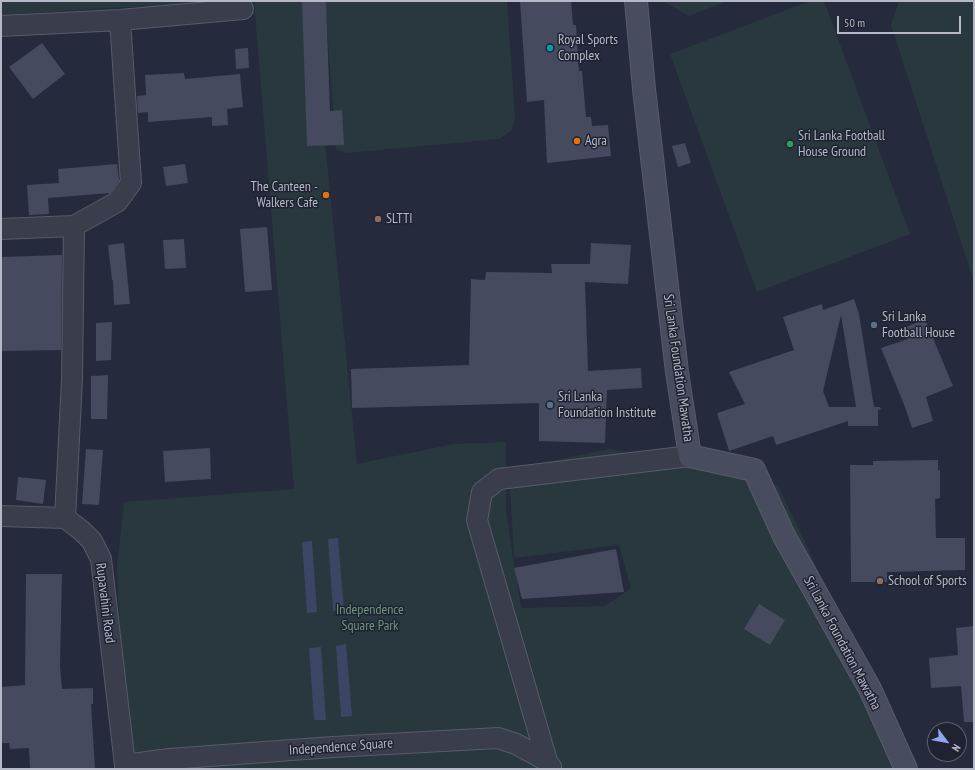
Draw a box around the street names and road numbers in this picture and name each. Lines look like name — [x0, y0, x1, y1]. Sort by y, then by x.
street label: Sri Lanka Foundation Mawatha — [659, 293, 697, 443]
street label: Rupavahini Road — [92, 562, 118, 644]
street label: Sri Lanka Foundation Mawatha — [800, 573, 884, 713]
street label: Independence Square — [288, 735, 394, 759]

